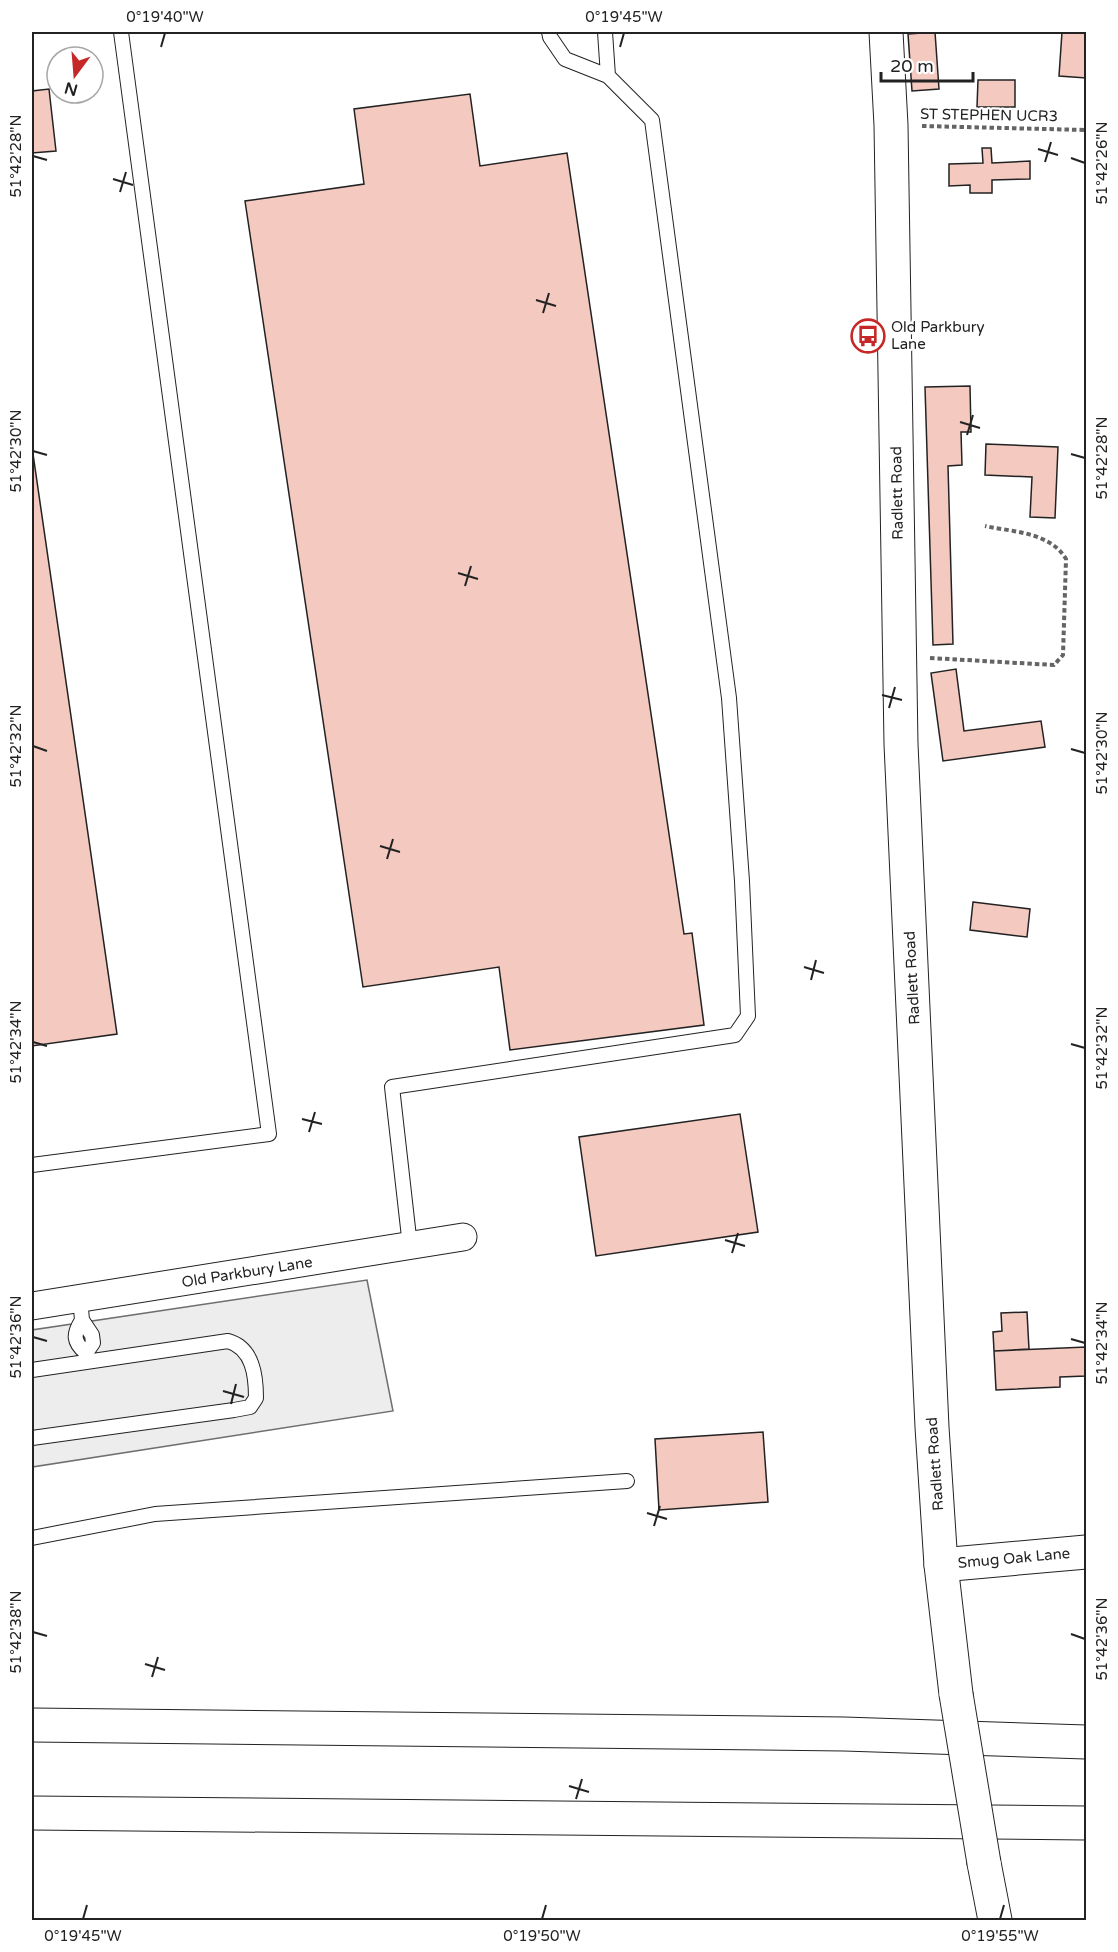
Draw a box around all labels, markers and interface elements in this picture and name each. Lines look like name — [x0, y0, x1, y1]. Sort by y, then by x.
text: 0°19'40"W — [126, 8, 204, 26]
text: 0°19'45"W — [585, 8, 663, 26]
north arrow — [45, 45, 105, 105]
scale bar — [881, 45, 972, 83]
text: 20 m — [890, 55, 934, 77]
text: N — [62, 77, 80, 100]
street label: ST STEPHEN UCR3 — [920, 105, 1058, 125]
text: 51°42'28"N — [7, 114, 25, 198]
text: 51°42'26"N — [1093, 121, 1111, 205]
bus stop icon: Old Parkbury Lane — [850, 318, 886, 354]
place label: Old Parkbury Lane — [891, 318, 985, 353]
text: 51°42'30"N — [7, 409, 25, 493]
text: 51°42'28"N — [1093, 416, 1111, 500]
street label: Radlett Road — [887, 446, 907, 540]
text: 51°42'32"N — [7, 704, 25, 788]
text: 51°42'30"N — [1093, 711, 1111, 795]
street label: Radlett Road — [901, 931, 923, 1025]
text: 51°42'34"N — [7, 1000, 25, 1084]
text: 51°42'32"N — [1093, 1006, 1111, 1090]
street label: Old Parkbury Lane — [180, 1253, 314, 1291]
text: 51°42'36"N — [7, 1295, 25, 1379]
text: 51°42'34"N — [1093, 1301, 1111, 1385]
street label: Radlett Road — [923, 1417, 947, 1511]
street label: Smug Oak Lane — [957, 1544, 1071, 1572]
text: 51°42'38"N — [7, 1590, 25, 1674]
text: 51°42'36"N — [1093, 1597, 1111, 1681]
text: 0°19'45"W — [44, 1927, 122, 1945]
text: 0°19'50"W — [503, 1927, 581, 1945]
text: 0°19'55"W — [961, 1927, 1039, 1945]

